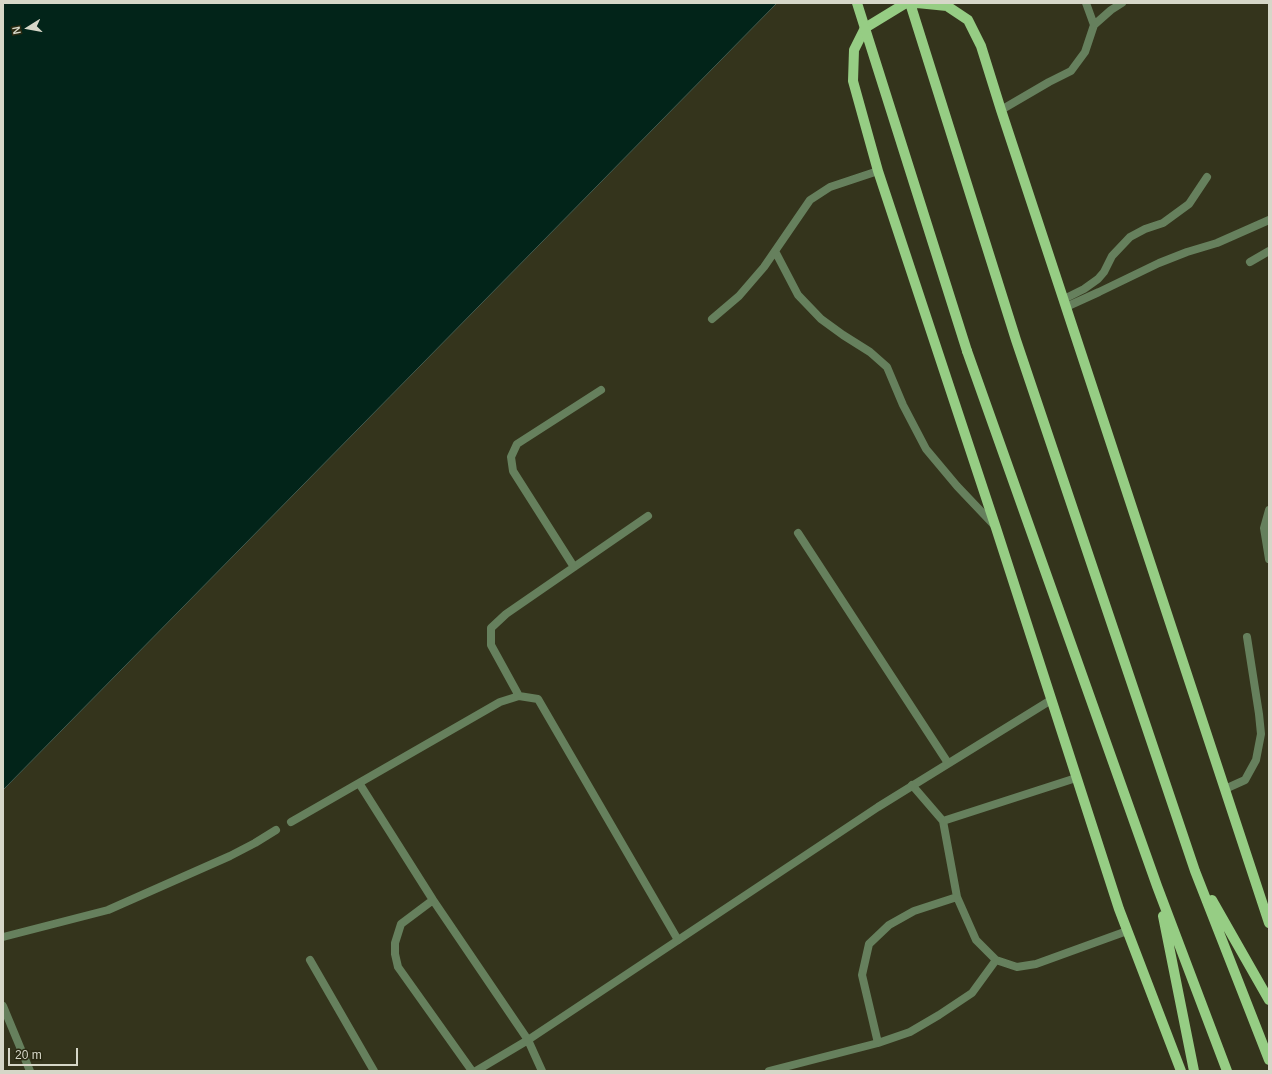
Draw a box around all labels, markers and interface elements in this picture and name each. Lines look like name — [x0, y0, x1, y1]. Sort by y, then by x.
north arrow — [8, 8, 48, 48]
text: N — [10, 25, 23, 35]
scale bar — [10, 1040, 80, 1066]
text: 20 m — [15, 1048, 42, 1062]

